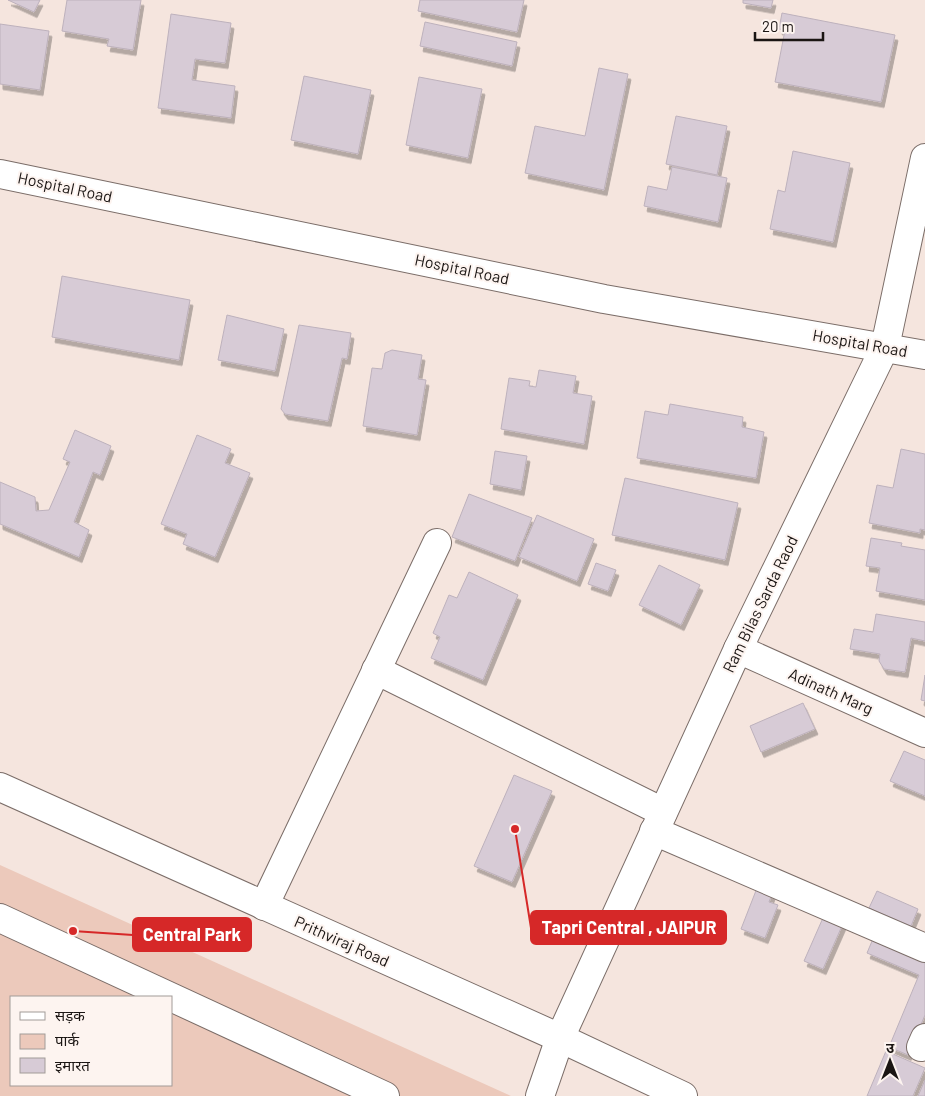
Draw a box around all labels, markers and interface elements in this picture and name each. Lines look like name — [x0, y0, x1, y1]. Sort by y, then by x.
scale bar — [755, 10, 822, 42]
text: 20 m — [762, 17, 794, 35]
street label: Hospital Road — [16, 167, 114, 206]
street label: Hospital Road — [413, 249, 511, 288]
street label: Hospital Road — [811, 325, 909, 360]
street label: Ram Bilas Sarda Raod — [718, 532, 801, 675]
street label: Adinath Marg — [786, 663, 876, 718]
street label: Prithviraj Road — [292, 911, 393, 970]
callout: Tapri Central , JAIPUR — [531, 911, 726, 944]
text: Tapri Central , JAIPUR — [542, 916, 716, 938]
callout: Central Park — [133, 918, 251, 951]
text: Central Park — [143, 923, 242, 945]
legend — [10, 996, 172, 1086]
text: सड़क — [55, 1006, 85, 1024]
text: पार्क — [55, 1031, 79, 1049]
north arrow — [865, 1036, 915, 1086]
text: उ — [886, 1039, 895, 1056]
text: इमारत — [55, 1056, 90, 1074]

